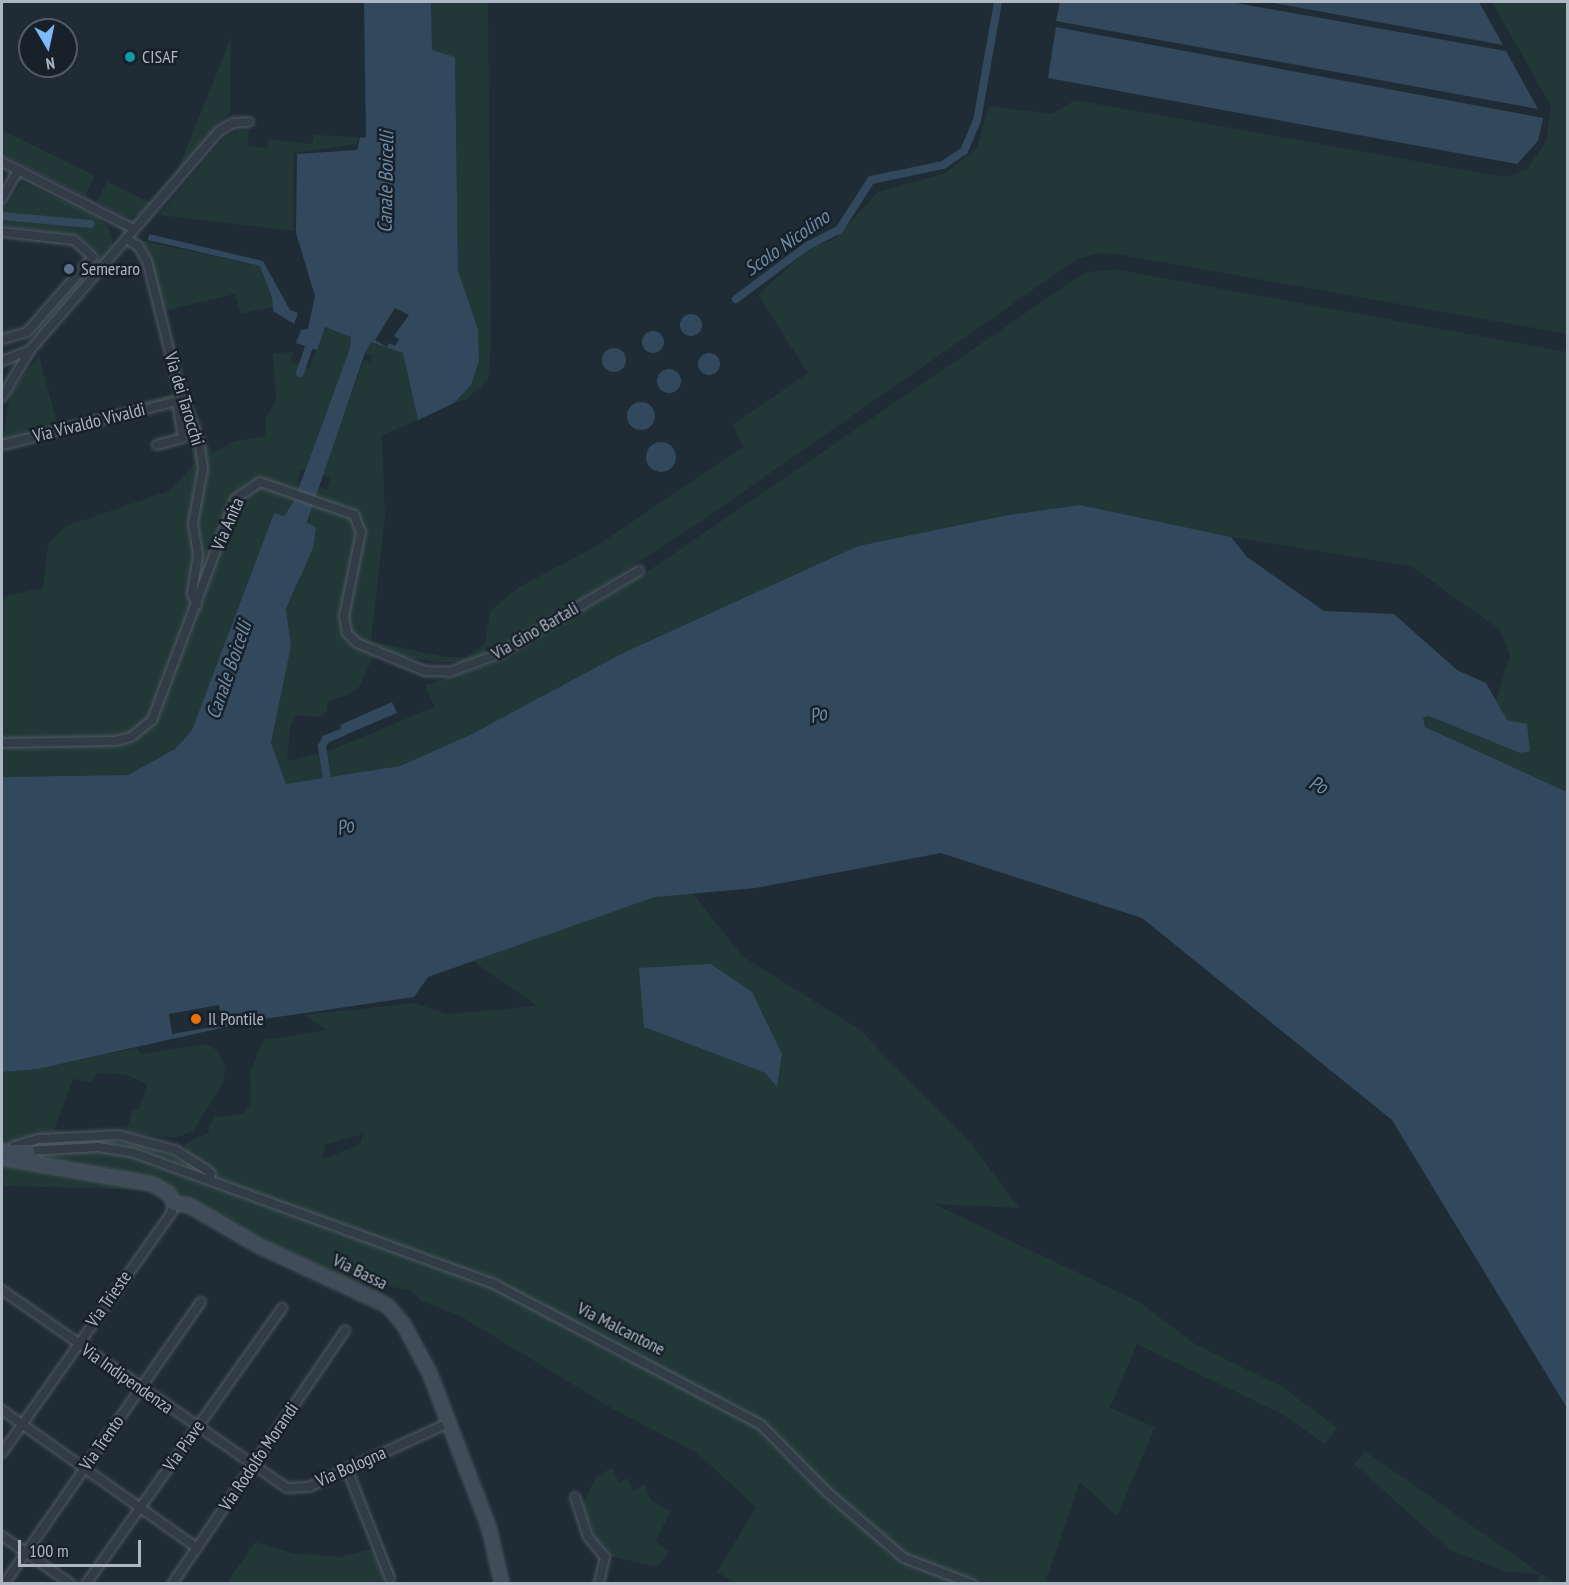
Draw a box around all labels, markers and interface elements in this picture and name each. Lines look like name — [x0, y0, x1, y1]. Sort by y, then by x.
north arrow — [18, 18, 78, 78]
place label: CISAF — [142, 46, 178, 68]
marker: CISAF — [123, 50, 137, 64]
text: N — [45, 53, 56, 74]
water label: Canale Boicelli — [373, 131, 399, 233]
water label: Scolo Nicolino — [740, 205, 834, 281]
place label: Semeraro — [81, 258, 140, 280]
marker: Semeraro — [62, 262, 76, 276]
street label: Via dei Tarocchi — [159, 349, 209, 449]
street label: Via Vivaldo Vivaldi — [30, 399, 148, 447]
street label: Via Anita — [207, 494, 249, 554]
street label: Via Gino Bartali — [488, 597, 582, 665]
water label: Canale Boicelli — [201, 618, 257, 722]
water label: Po — [807, 701, 829, 729]
water label: Po — [1305, 770, 1331, 800]
water label: Po — [334, 813, 356, 841]
place label: Il Pontile — [208, 1008, 264, 1030]
marker: Il Pontile — [189, 1012, 203, 1026]
street label: Via Bassa — [329, 1250, 391, 1294]
street label: Via Trieste — [82, 1266, 136, 1332]
street label: Via Malcantone — [574, 1298, 668, 1360]
street label: Via Indipendenza — [77, 1339, 177, 1419]
street label: Via Rodolfo Morandi — [215, 1399, 303, 1515]
street label: Via Trento — [75, 1411, 129, 1475]
street label: Via Piave — [159, 1417, 209, 1475]
street label: Via Bologna — [313, 1442, 389, 1492]
scale bar — [21, 1528, 144, 1566]
text: 100 m — [29, 1539, 69, 1562]

